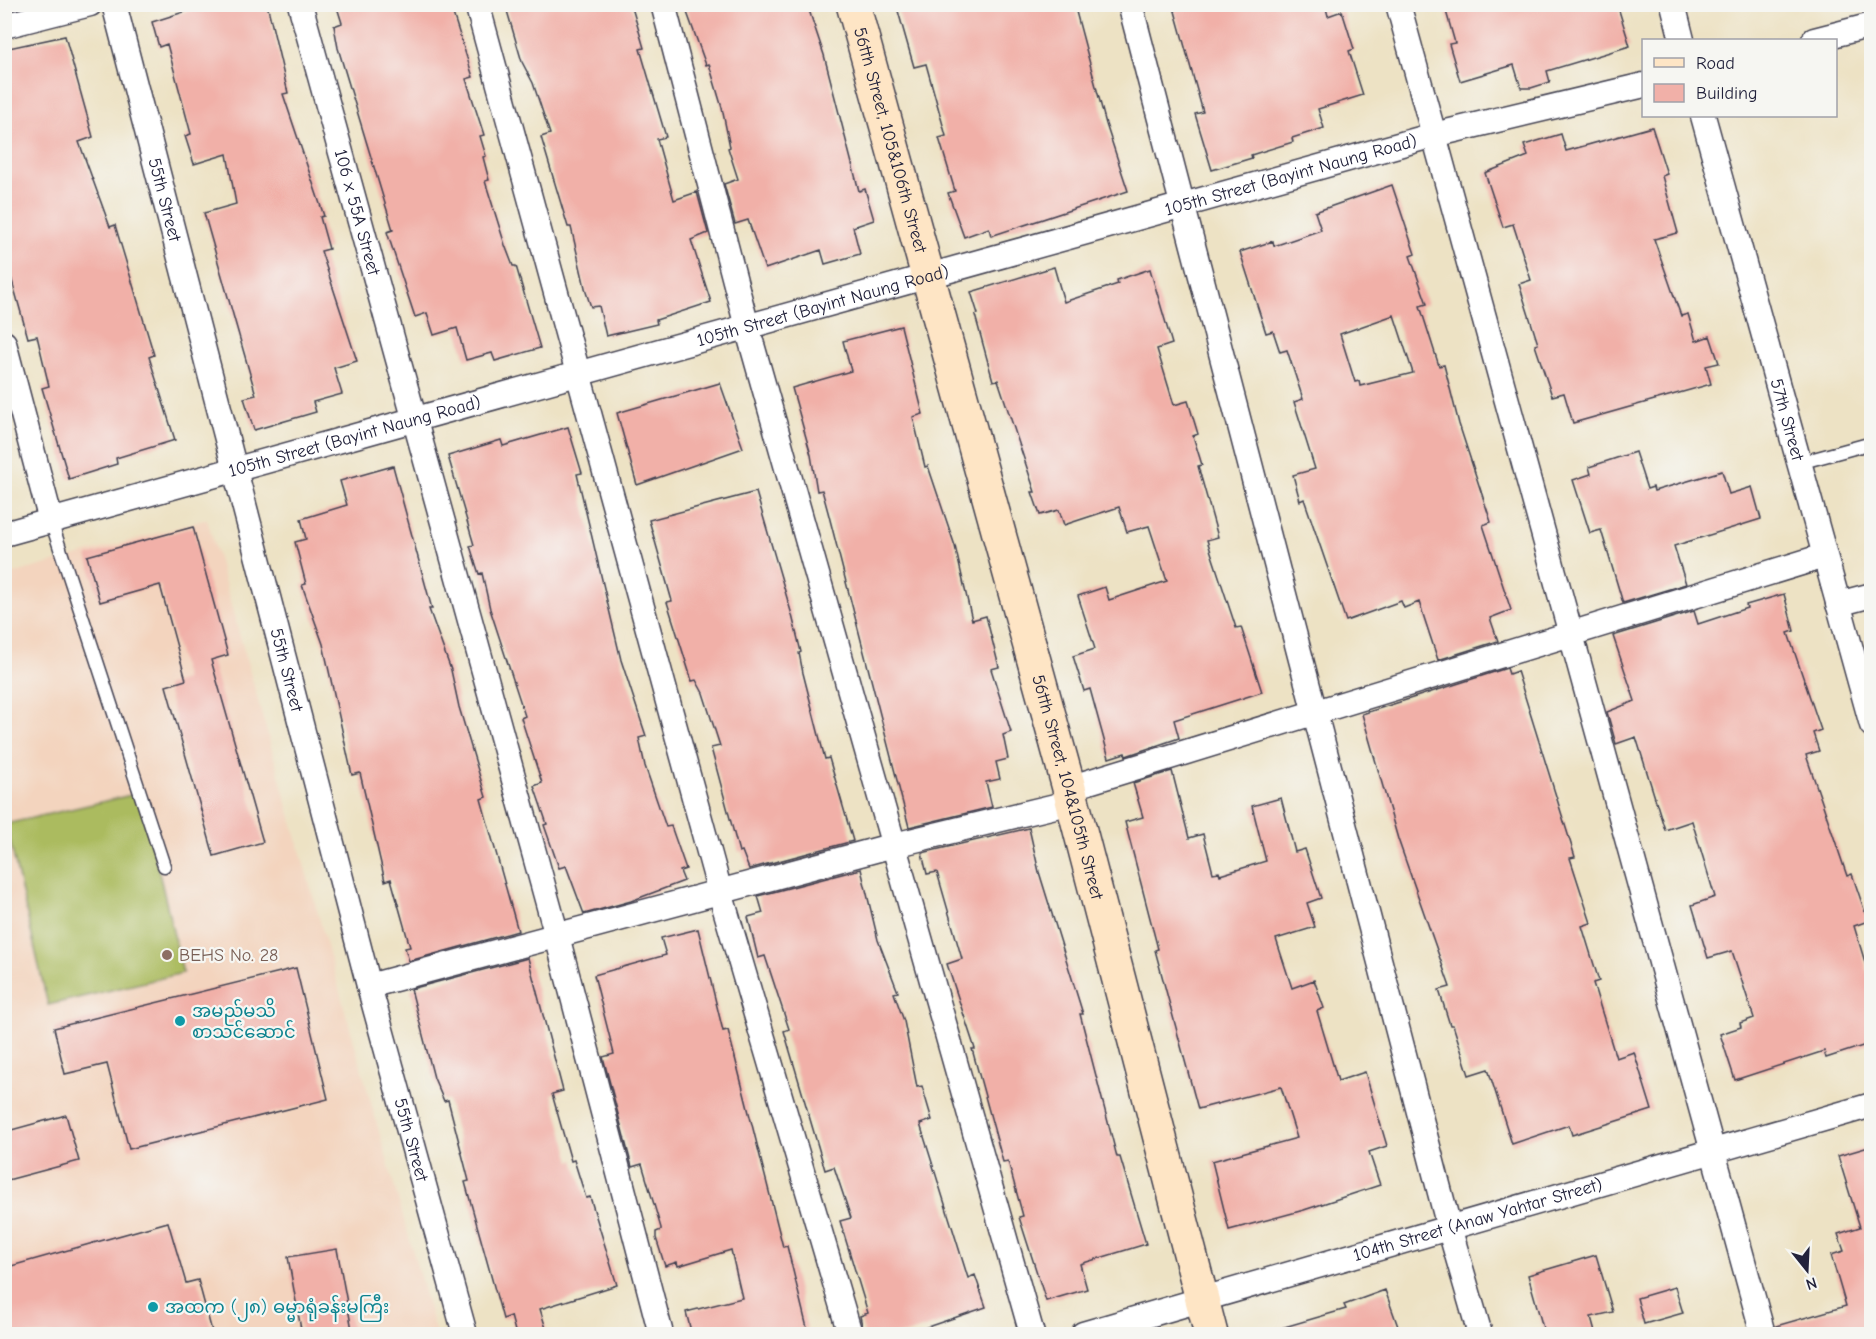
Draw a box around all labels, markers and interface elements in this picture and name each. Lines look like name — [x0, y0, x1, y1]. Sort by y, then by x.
street label: 56tth Street, 105&106th Street — [849, 25, 932, 256]
legend — [1642, 39, 1837, 117]
text: Road — [1696, 53, 1735, 74]
text: Building — [1696, 83, 1758, 104]
street label: 105th Street (Bayint Naung Road) — [1162, 130, 1419, 220]
street label: 106 x 55A Street — [330, 147, 385, 278]
street label: 55th Street — [144, 156, 186, 244]
street label: 105th Street (Bayint Naung Road) — [694, 260, 951, 351]
street label: 57th Street — [1766, 376, 1809, 464]
street label: 105th Street (Bayint Naung Road) — [226, 391, 483, 481]
street label: 55th Street — [266, 626, 308, 715]
street label: 56tth Street, 104&105th Street — [1028, 672, 1108, 902]
place label: BEHS No. 28 — [179, 945, 278, 966]
marker: BEHS No. 28 — [160, 948, 174, 962]
place label: အမည်မသိ စာသင်ဆောင် — [192, 997, 296, 1043]
marker: အမည်မသိ စာသင်ဆောင် — [173, 1014, 187, 1028]
street label: 55th Street — [390, 1096, 433, 1184]
street label: 104th Street (Anaw Yahtar Street) — [1351, 1173, 1605, 1266]
north arrow — [1777, 1240, 1837, 1300]
text: N — [1804, 1273, 1819, 1293]
place label: အထက (၂၈) ဓမ္မာရုံခန်းမကြီး — [165, 1293, 389, 1322]
marker: အထက (၂၈) ဓမ္မာရုံခန်းမကြီး — [146, 1300, 160, 1314]

